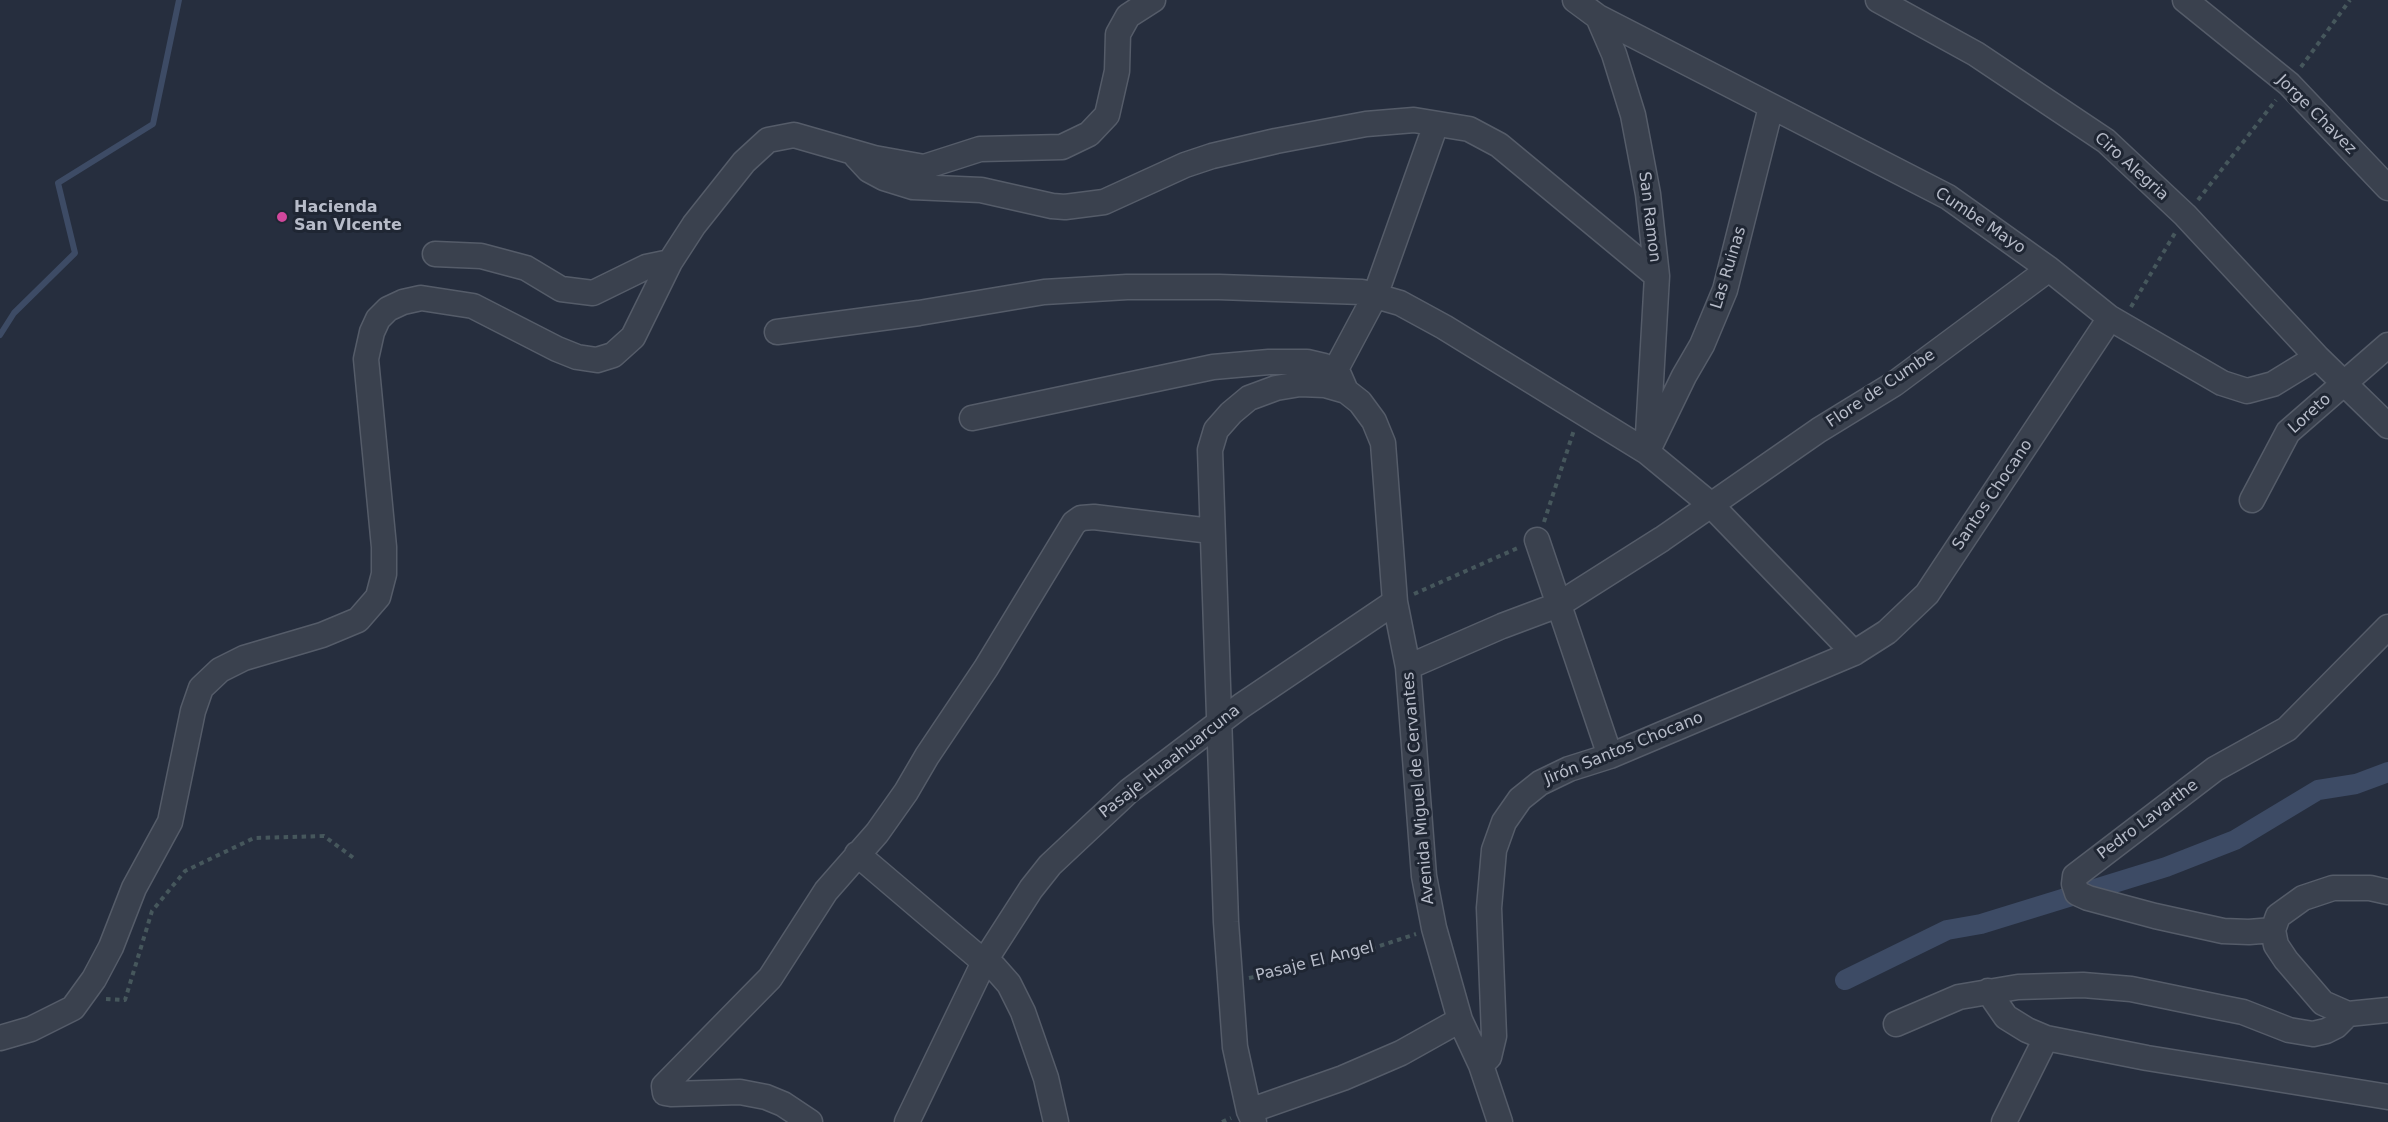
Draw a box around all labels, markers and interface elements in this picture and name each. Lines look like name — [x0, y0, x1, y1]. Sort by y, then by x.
street label: Jorge Chavez — [2272, 71, 2360, 159]
street label: Ciro Alegria — [2090, 129, 2172, 205]
street label: San Ramon — [1634, 171, 1664, 263]
street label: Cumbe Mayo — [1931, 184, 2029, 258]
place label: Hacienda San VIcente — [294, 198, 402, 236]
marker: Hacienda San VIcente — [275, 210, 289, 224]
street label: Las Ruinas — [1707, 224, 1751, 312]
street label: Flore de Cumbe — [1823, 346, 1939, 432]
street label: Loreto — [2285, 390, 2335, 438]
street label: Santos Chocano — [1949, 436, 2037, 554]
street label: Avenida Miguel de Cervantes — [1399, 671, 1439, 905]
street label: Pasaje Huaahuarcuna — [1096, 701, 1244, 823]
street label: Jirón Santos Chocano — [1542, 708, 1706, 790]
street label: Pedro Lavarthe — [2094, 776, 2202, 864]
street label: Pasaje El Angel — [1254, 938, 1376, 986]

